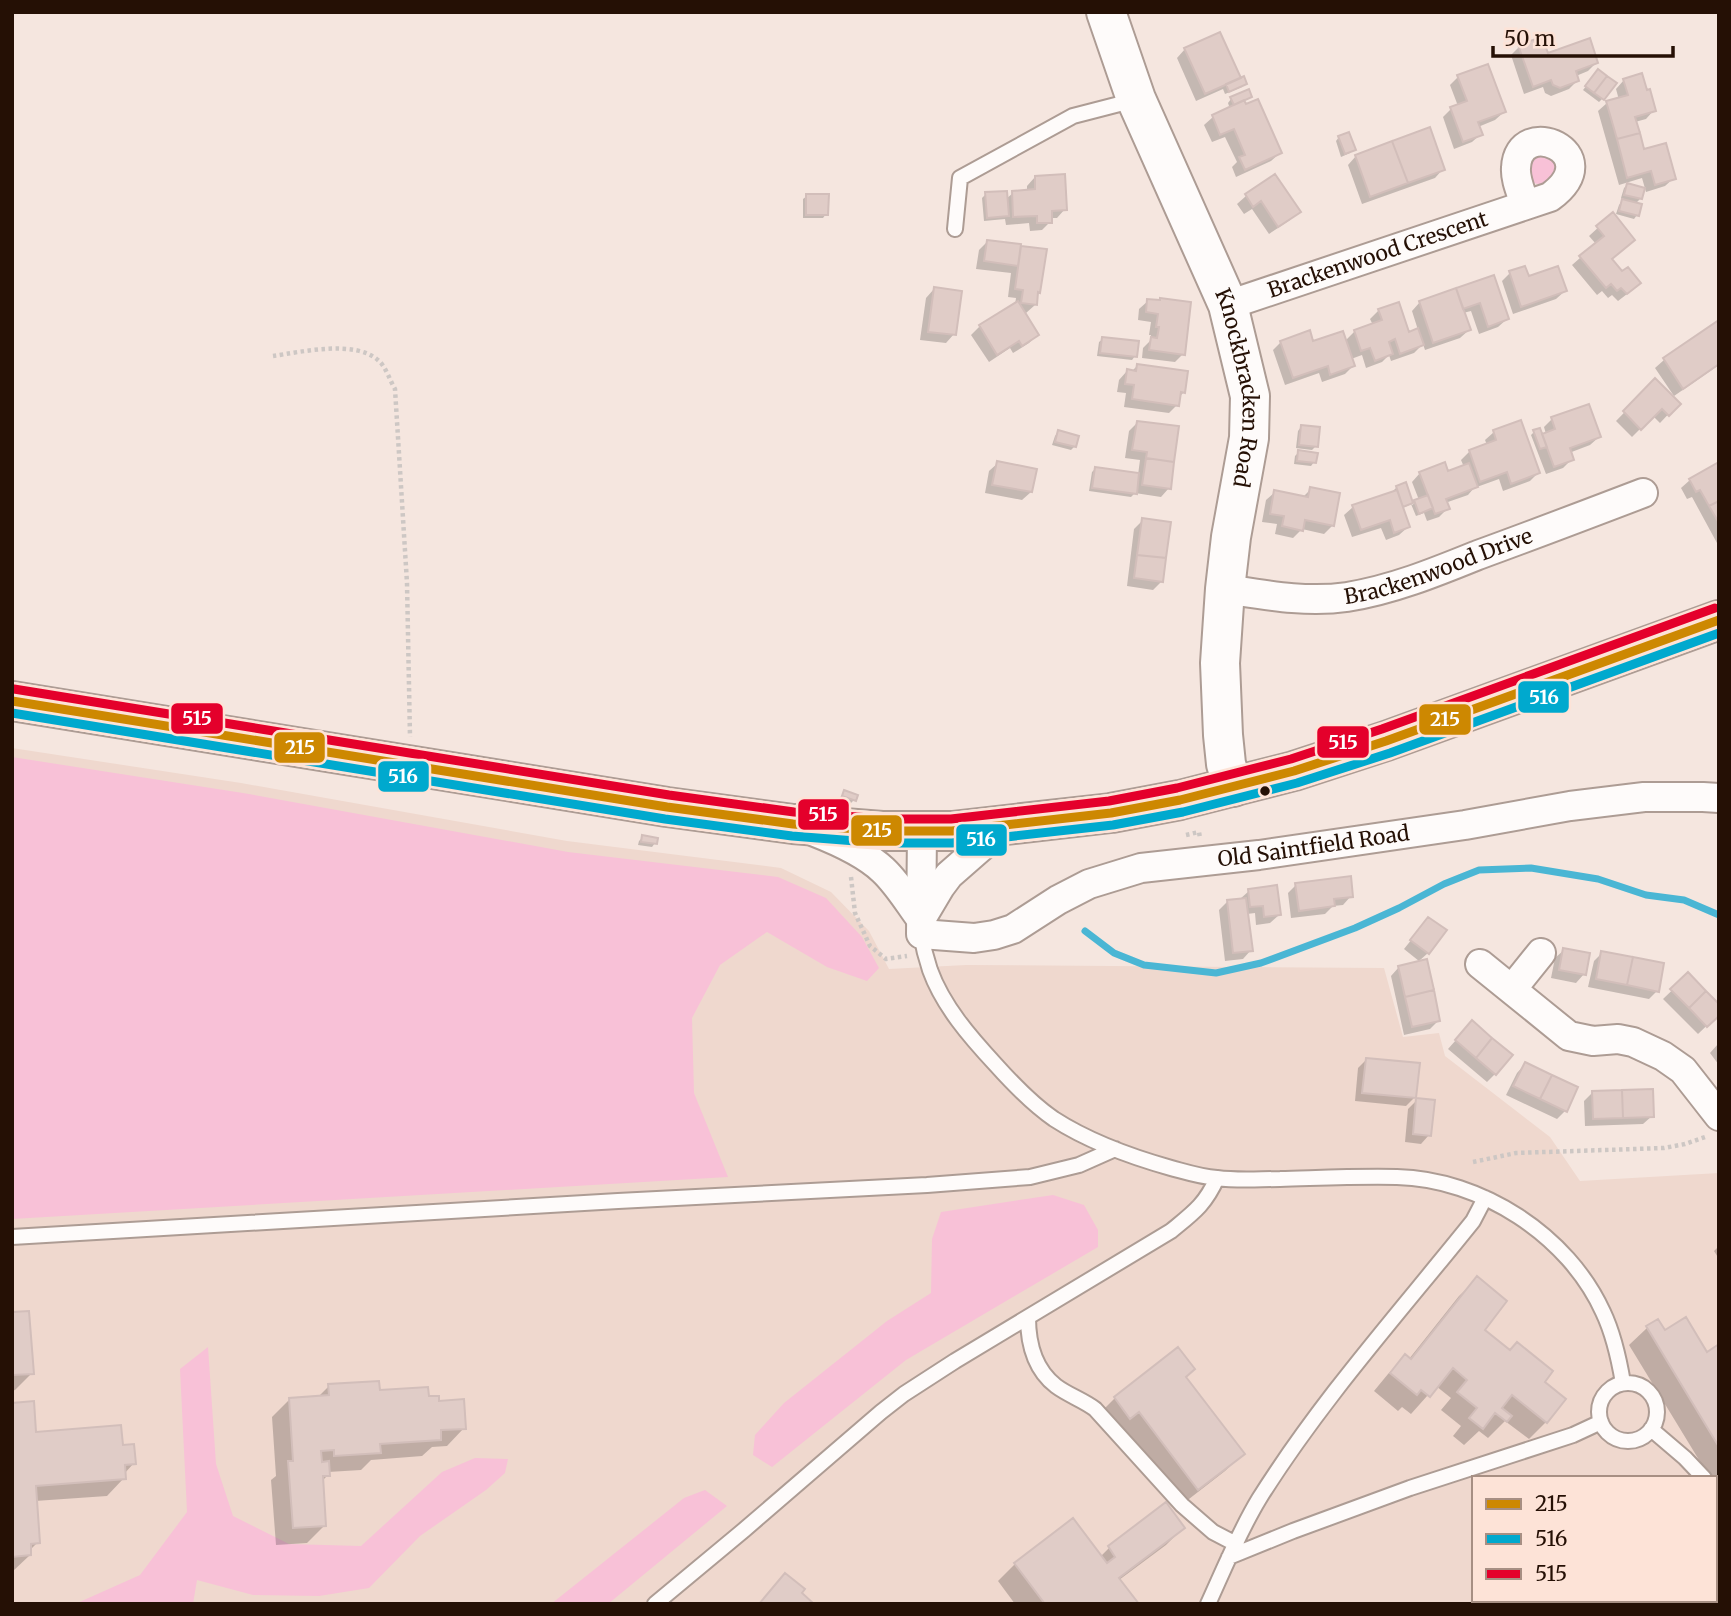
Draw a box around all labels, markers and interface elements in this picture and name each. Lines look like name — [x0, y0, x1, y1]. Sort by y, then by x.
scale bar — [1493, 14, 1673, 58]
text: 50 m — [1504, 25, 1555, 52]
street label: Brackenwood Crescent — [1264, 205, 1491, 304]
street label: Knockbracken Road — [1209, 284, 1264, 490]
street label: Brackenwood Drive — [1342, 522, 1536, 610]
line badge: 516 — [1517, 680, 1570, 714]
text: 516 — [1529, 685, 1559, 709]
line badge: 515 — [170, 702, 224, 735]
line badge: 215 — [1418, 703, 1472, 736]
text: 515 — [182, 706, 212, 730]
text: 215 — [1430, 707, 1460, 731]
line badge: 515 — [1316, 725, 1370, 759]
text: 515 — [1328, 730, 1358, 754]
line badge: 215 — [273, 731, 326, 764]
text: 215 — [285, 735, 315, 759]
line badge: 516 — [377, 760, 430, 793]
text: 516 — [388, 764, 418, 788]
unlabelled marker — [1258, 784, 1272, 798]
line badge: 515 — [797, 798, 850, 831]
text: 515 — [808, 802, 838, 826]
line badge: 215 — [850, 814, 903, 847]
text: 215 — [862, 818, 892, 842]
street label: Old Saintfield Road — [1216, 819, 1411, 872]
line badge: 516 — [955, 823, 1008, 857]
text: 516 — [966, 827, 996, 851]
legend — [1472, 1476, 1717, 1602]
text: 215 — [1535, 1490, 1568, 1517]
text: 516 — [1535, 1525, 1568, 1552]
text: 515 — [1535, 1560, 1567, 1587]

